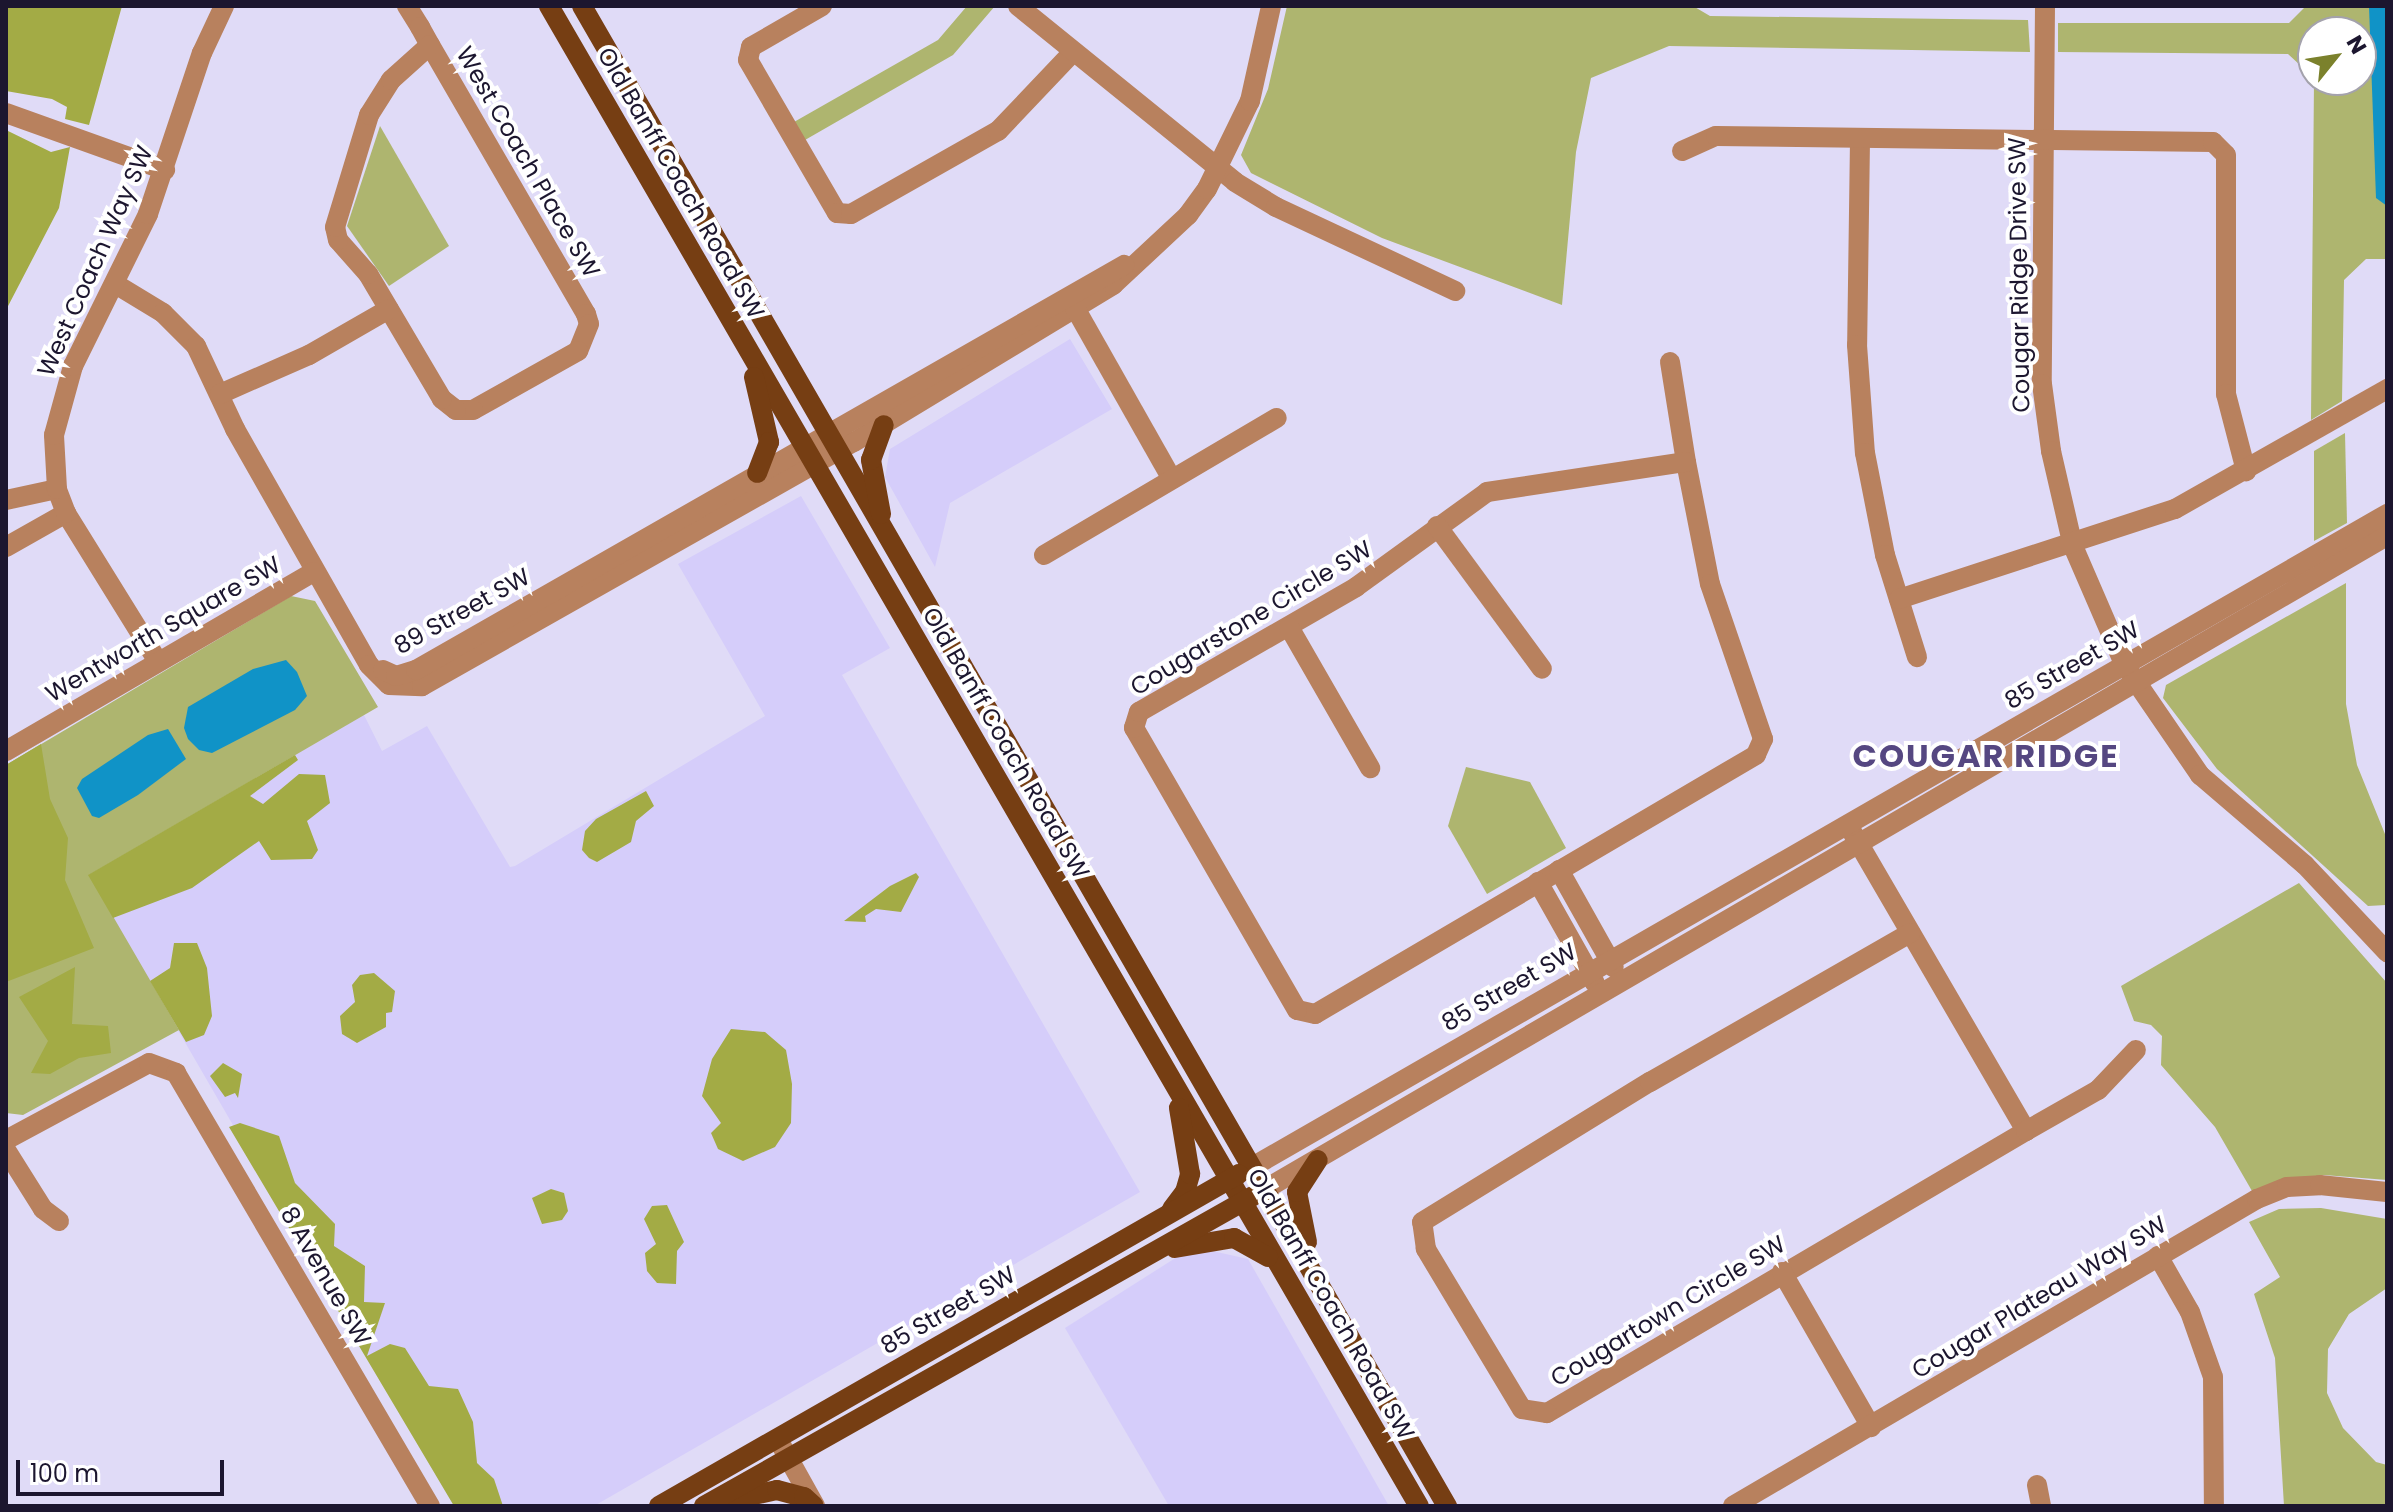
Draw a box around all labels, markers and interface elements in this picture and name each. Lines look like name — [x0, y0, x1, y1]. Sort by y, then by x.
north arrow — [2297, 16, 2377, 96]
text: N — [2339, 30, 2374, 60]
street label: West Coach Place SW — [450, 41, 606, 283]
street label: Old Banff Coach Road SW — [591, 42, 771, 324]
street label: Cougar Ridge Drive SW — [2002, 137, 2036, 413]
street label: West Coach Way SW — [31, 141, 159, 381]
street label: Cougarstone Circle SW — [1125, 534, 1377, 702]
street label: Wentworth Square SW — [40, 550, 286, 708]
street label: 89 Street SW — [389, 562, 535, 660]
street label: Old Banff Coach Road SW — [916, 602, 1096, 884]
street label: 85 Street SW — [1999, 615, 2145, 715]
district label: COUGAR RIDGE — [1853, 737, 2119, 775]
street label: 85 Street SW — [1436, 937, 1582, 1037]
street label: Old Banff Coach Road SW — [1241, 1163, 1421, 1445]
street label: 8 Avenue SW — [275, 1201, 377, 1351]
street label: Cougar Plateau Way SW — [1907, 1210, 2171, 1384]
street label: Cougartown Circle SW — [1545, 1229, 1791, 1393]
street label: 85 Street SW — [875, 1260, 1021, 1360]
scale bar — [20, 1444, 228, 1494]
text: 100 m — [30, 1457, 99, 1490]

